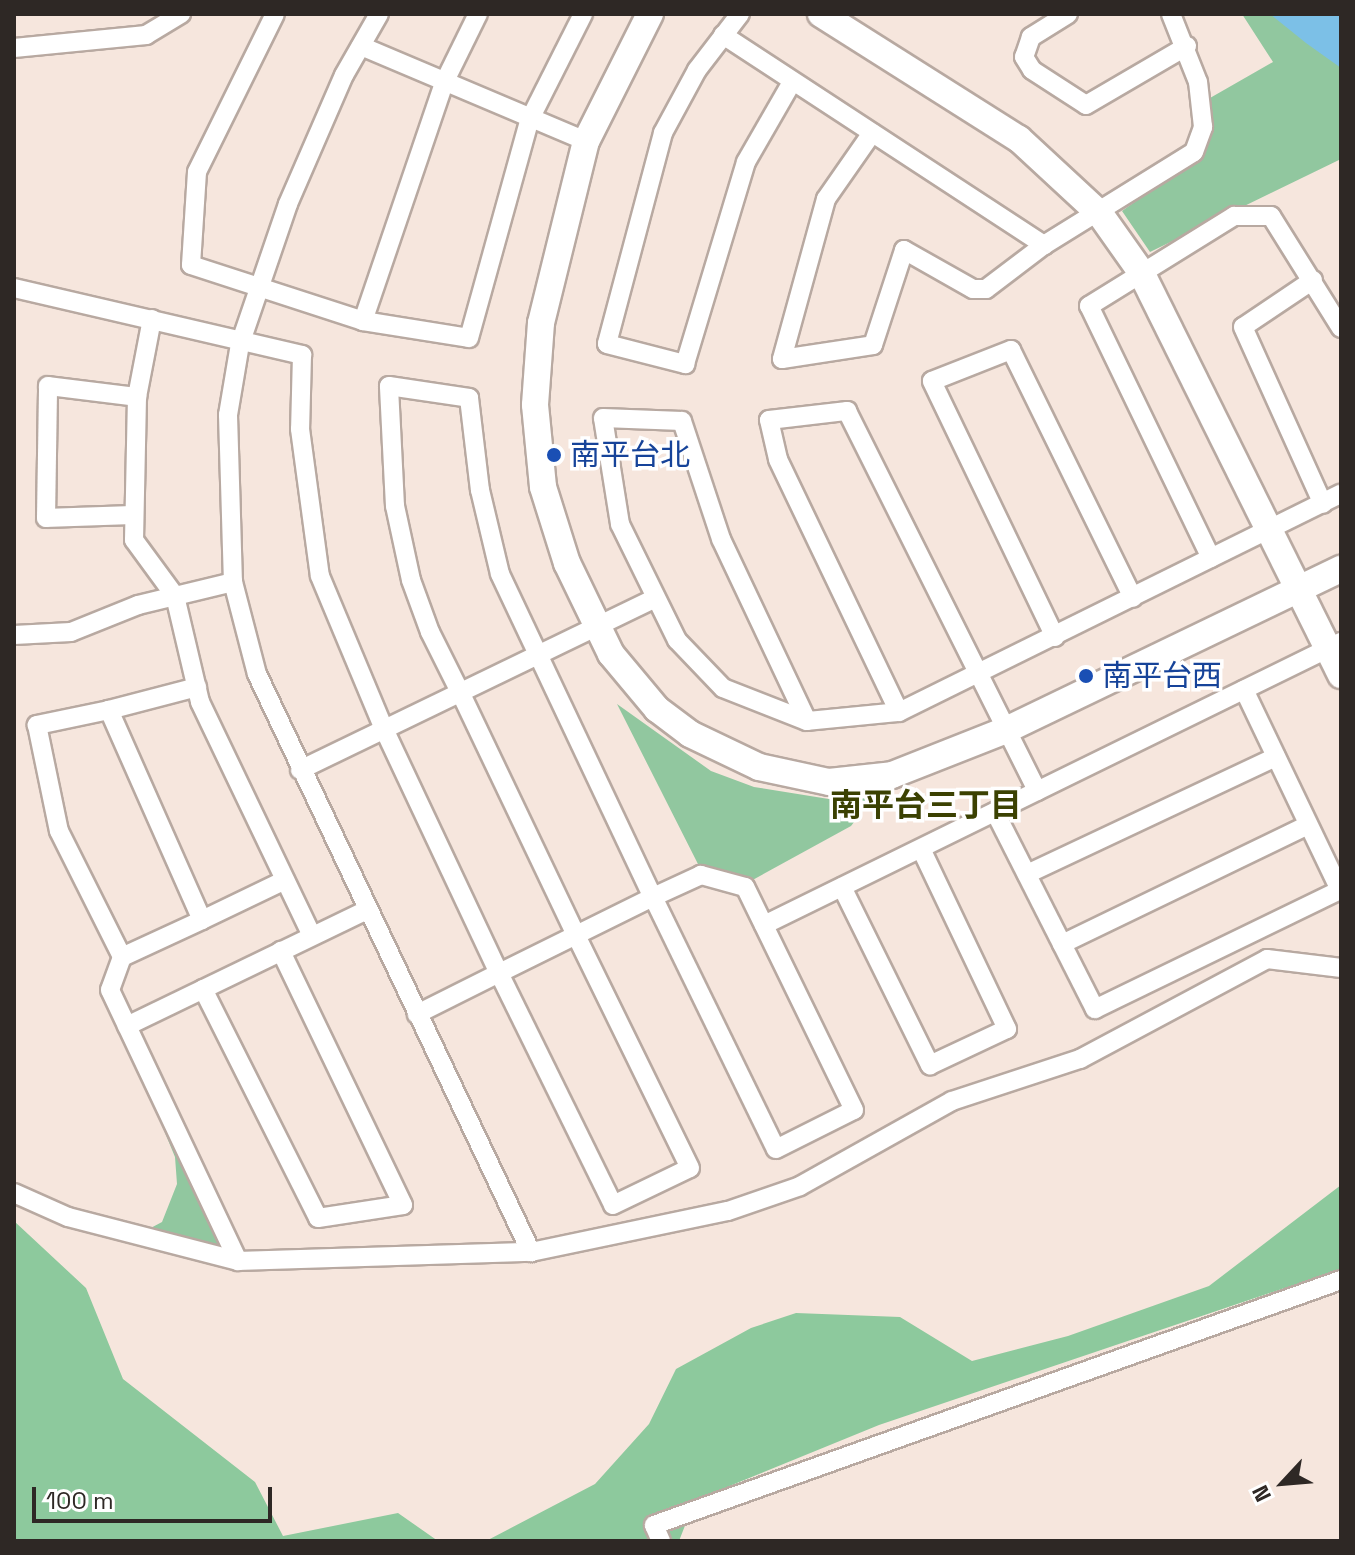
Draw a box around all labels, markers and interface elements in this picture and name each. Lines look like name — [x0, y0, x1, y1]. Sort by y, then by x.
place label: 南平台北 — [570, 437, 690, 473]
marker: 南平台北 — [545, 446, 563, 464]
place label: 南平台西 — [1102, 658, 1222, 694]
marker: 南平台西 — [1077, 667, 1095, 685]
district label: 南平台三丁目 — [830, 786, 1022, 824]
north arrow — [1243, 1443, 1323, 1523]
scale bar — [36, 1471, 276, 1521]
text: N — [1246, 1481, 1277, 1506]
text: 100 m — [46, 1485, 114, 1516]

